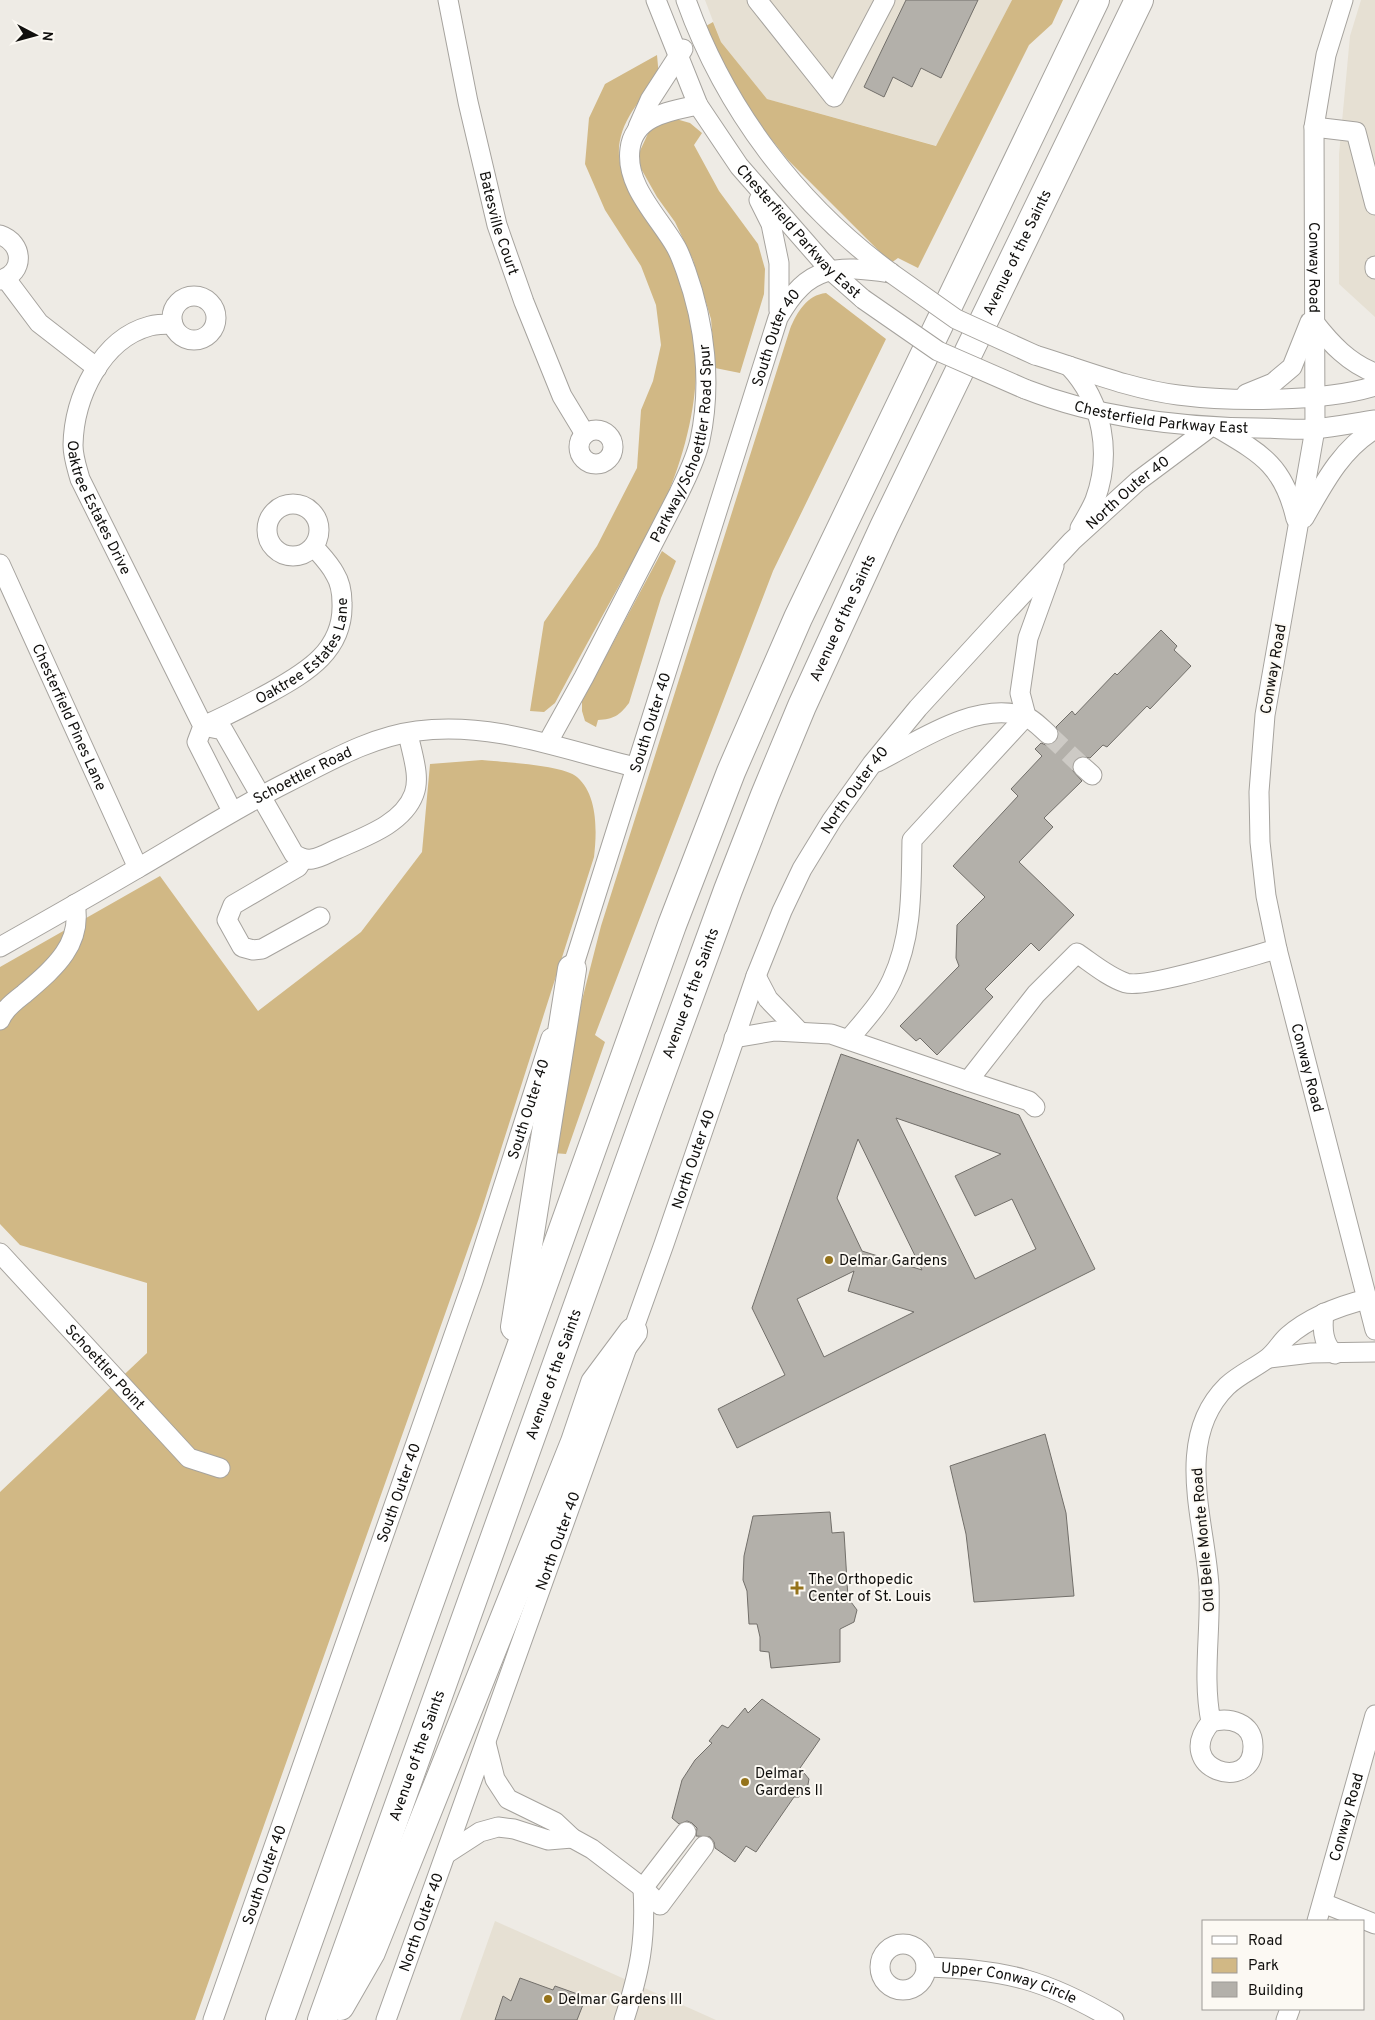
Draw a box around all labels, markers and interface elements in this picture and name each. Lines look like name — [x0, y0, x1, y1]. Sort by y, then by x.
north arrow — [10, 10, 60, 60]
text: N — [37, 30, 55, 42]
street label: Chesterfield Parkway East — [731, 161, 864, 303]
street label: Batesville Court — [474, 170, 522, 278]
street label: Avenue of the Saints — [980, 187, 1057, 319]
street label: Conway Road — [1303, 222, 1323, 313]
street label: South Outer 40 — [749, 286, 805, 389]
street label: Parkway/Schoettler Road Spur — [647, 343, 717, 546]
street label: Chesterfield Parkway East — [1072, 398, 1249, 439]
street label: Oaktree Estates Drive — [62, 440, 134, 578]
street label: North Outer 40 — [1083, 453, 1174, 534]
street label: Avenue of the Saints — [806, 552, 881, 685]
street label: Oaktree Estates Lane — [253, 597, 353, 710]
street label: Conway Road — [1257, 623, 1292, 716]
street label: Chesterfield Pines Lane — [26, 641, 110, 794]
street label: South Outer 40 — [627, 670, 676, 776]
street label: Schoettler Road — [250, 743, 356, 809]
street label: North Outer 40 — [818, 743, 894, 838]
street label: Avenue of the Saints — [659, 926, 724, 1062]
street label: Conway Road — [1285, 1021, 1327, 1114]
street label: South Outer 40 — [505, 1057, 555, 1162]
street label: North Outer 40 — [669, 1107, 720, 1212]
place label: Delmar Gardens — [839, 1252, 947, 1271]
marker: Delmar Gardens — [823, 1254, 835, 1266]
street label: Avenue of the Saints — [523, 1307, 587, 1443]
street label: Schoettler Point — [60, 1321, 148, 1415]
street label: South Outer 40 — [374, 1441, 426, 1546]
street label: Old Belle Monte Road — [1189, 1467, 1220, 1613]
street label: North Outer 40 — [533, 1489, 586, 1593]
place label: The Orthopedic Center of St. Louis — [808, 1571, 931, 1607]
marker: The Orthopedic Center of St. Louis — [790, 1581, 804, 1595]
street label: Avenue of the Saints — [386, 1688, 450, 1824]
place label: Delmar Gardens II — [755, 1765, 823, 1801]
street label: Conway Road — [1326, 1771, 1369, 1864]
marker: Delmar Gardens II — [739, 1776, 751, 1788]
street label: South Outer 40 — [239, 1823, 292, 1928]
street label: North Outer 40 — [396, 1870, 449, 1975]
legend — [1202, 1920, 1365, 2010]
text: Road — [1248, 1932, 1283, 1951]
text: Park — [1248, 1957, 1279, 1976]
street label: Upper Conway Circle — [941, 1960, 1079, 2009]
text: Building — [1248, 1982, 1303, 2001]
place label: Delmar Gardens III — [558, 1991, 682, 2010]
marker: Delmar Gardens III — [542, 1993, 554, 2005]

